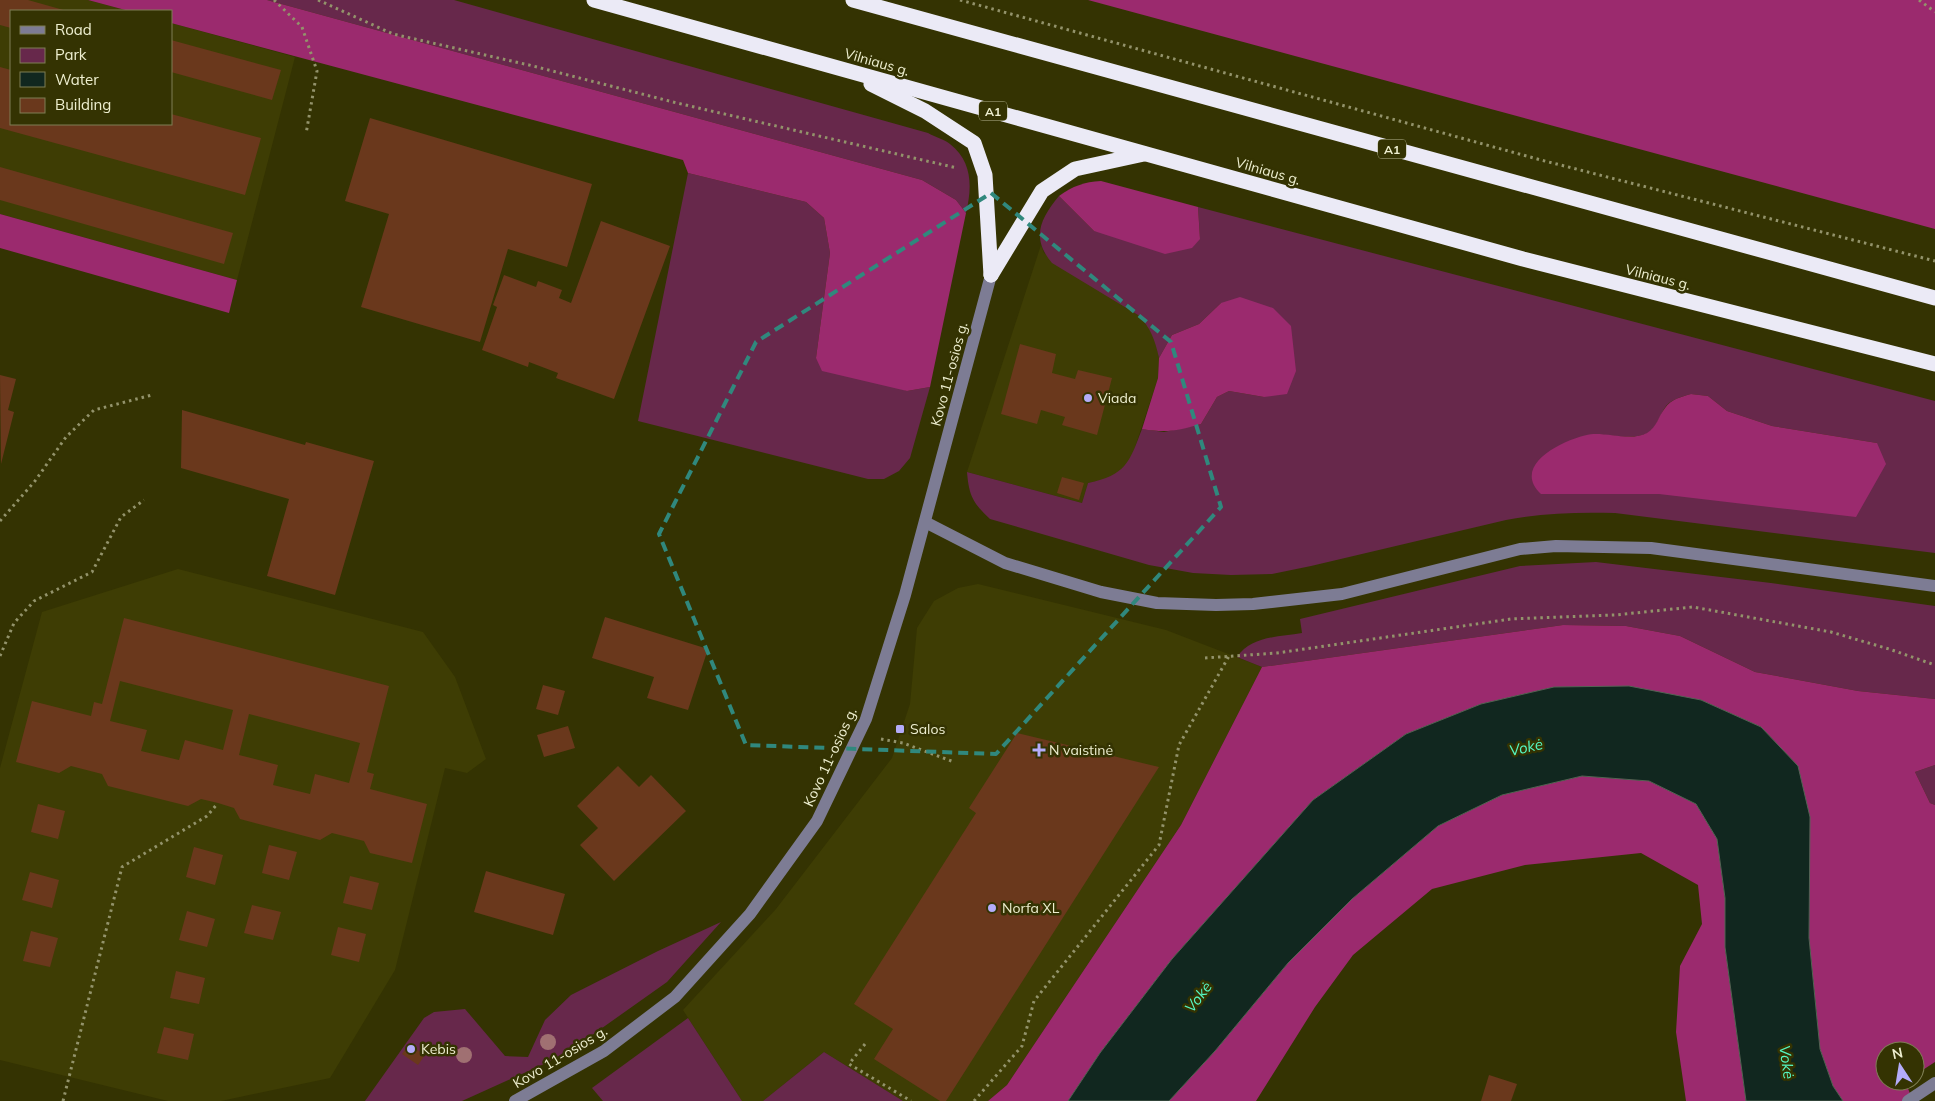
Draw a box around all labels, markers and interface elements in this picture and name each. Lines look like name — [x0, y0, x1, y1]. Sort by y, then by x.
legend — [10, 10, 172, 125]
text: Road — [55, 20, 92, 39]
street label: Vilniaus g. — [842, 44, 912, 80]
text: Park — [55, 45, 87, 64]
text: Water — [55, 70, 99, 89]
text: Building — [55, 95, 111, 114]
road number: A1 — [979, 102, 1007, 120]
road number: A1 — [1378, 140, 1406, 158]
street label: Vilniaus g. — [1233, 153, 1303, 189]
street label: Vilniaus g. — [1623, 260, 1693, 294]
street label: Kovo 11-osios g. — [926, 320, 972, 428]
place label: Viada — [1098, 389, 1136, 407]
marker: Viada — [1082, 392, 1094, 404]
street label: Kovo 11-osios g. — [799, 705, 861, 809]
place label: Salos — [910, 720, 945, 738]
marker: Salos — [894, 723, 906, 735]
water label: Vokė — [1507, 734, 1545, 760]
place label: N vaistinė — [1049, 741, 1113, 759]
marker: N vaistinė — [1033, 744, 1045, 756]
place label: Norfa XL — [1002, 899, 1060, 917]
marker: Norfa XL — [986, 902, 998, 914]
water label: Vokė — [1180, 978, 1216, 1016]
street label: Kovo 11-osios g. — [509, 1022, 611, 1092]
place label: Kebis — [421, 1040, 456, 1058]
north arrow — [1875, 1041, 1925, 1091]
marker: Kebis — [405, 1043, 417, 1055]
text: N — [1890, 1043, 1904, 1063]
water label: Vokė — [1775, 1044, 1799, 1080]

